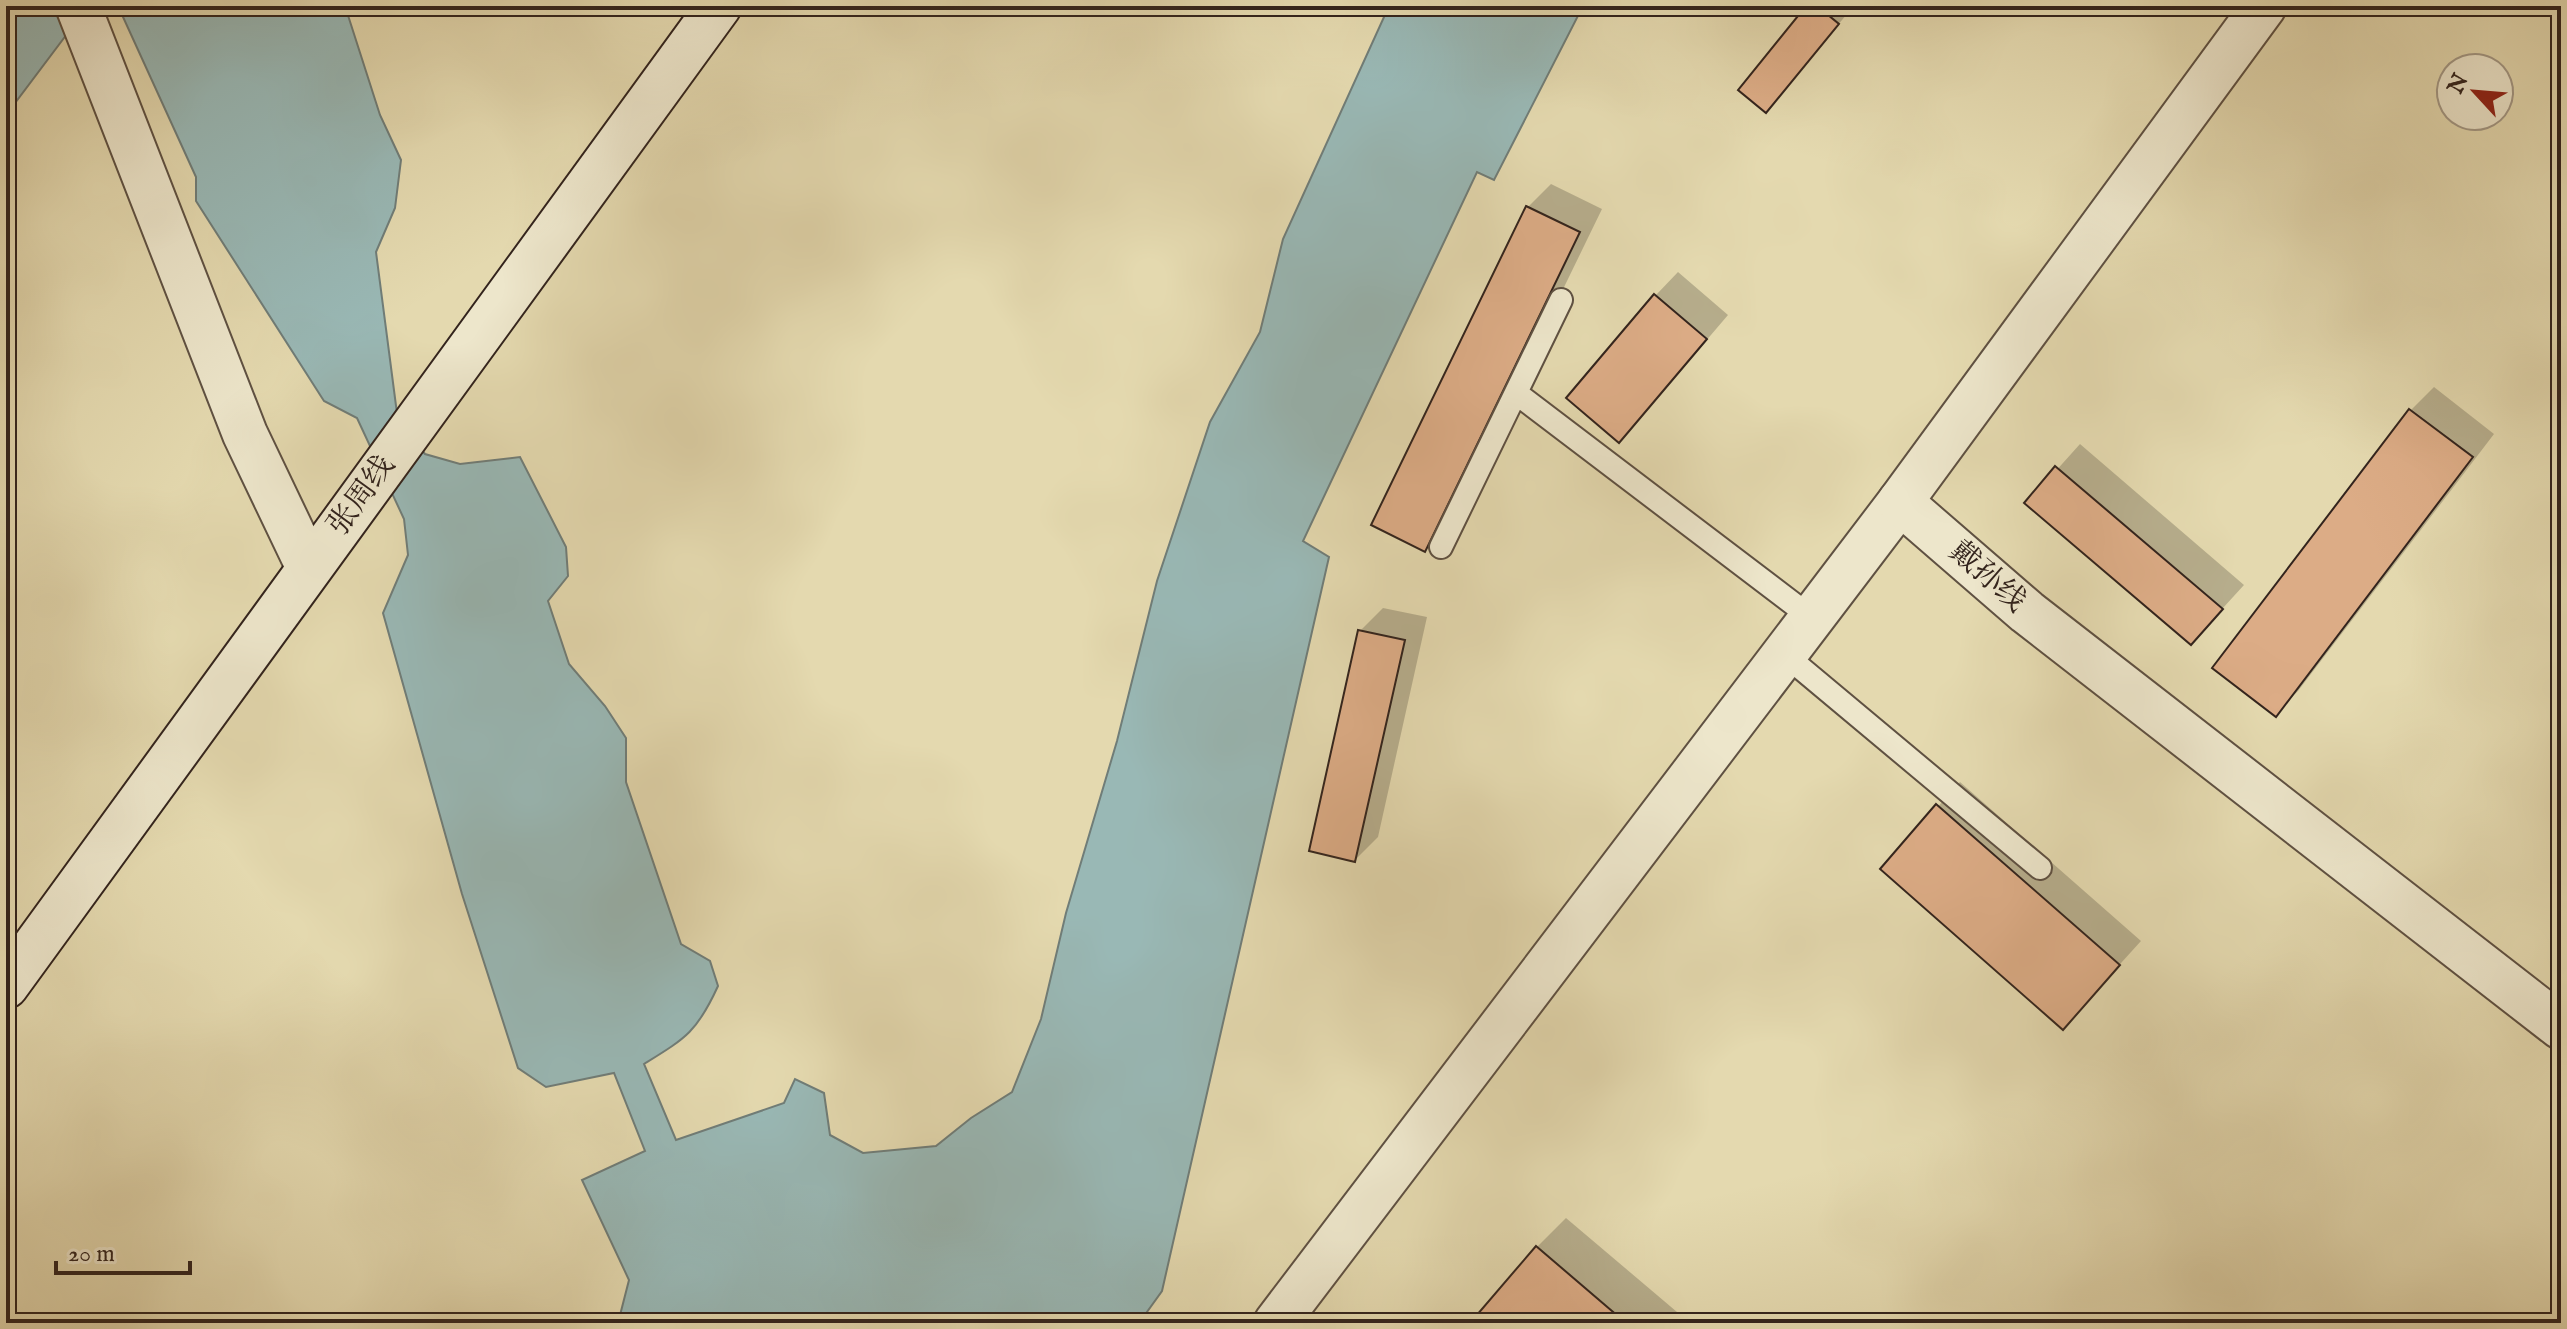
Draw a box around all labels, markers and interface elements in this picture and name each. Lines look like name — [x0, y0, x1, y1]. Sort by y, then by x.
north arrow — [2435, 52, 2515, 132]
text: N — [2442, 69, 2476, 100]
street label: 张周线 — [320, 448, 404, 544]
street label: 戴孙线 — [1941, 533, 2033, 621]
scale bar — [56, 1225, 190, 1275]
text: 20 m — [68, 1239, 115, 1270]

